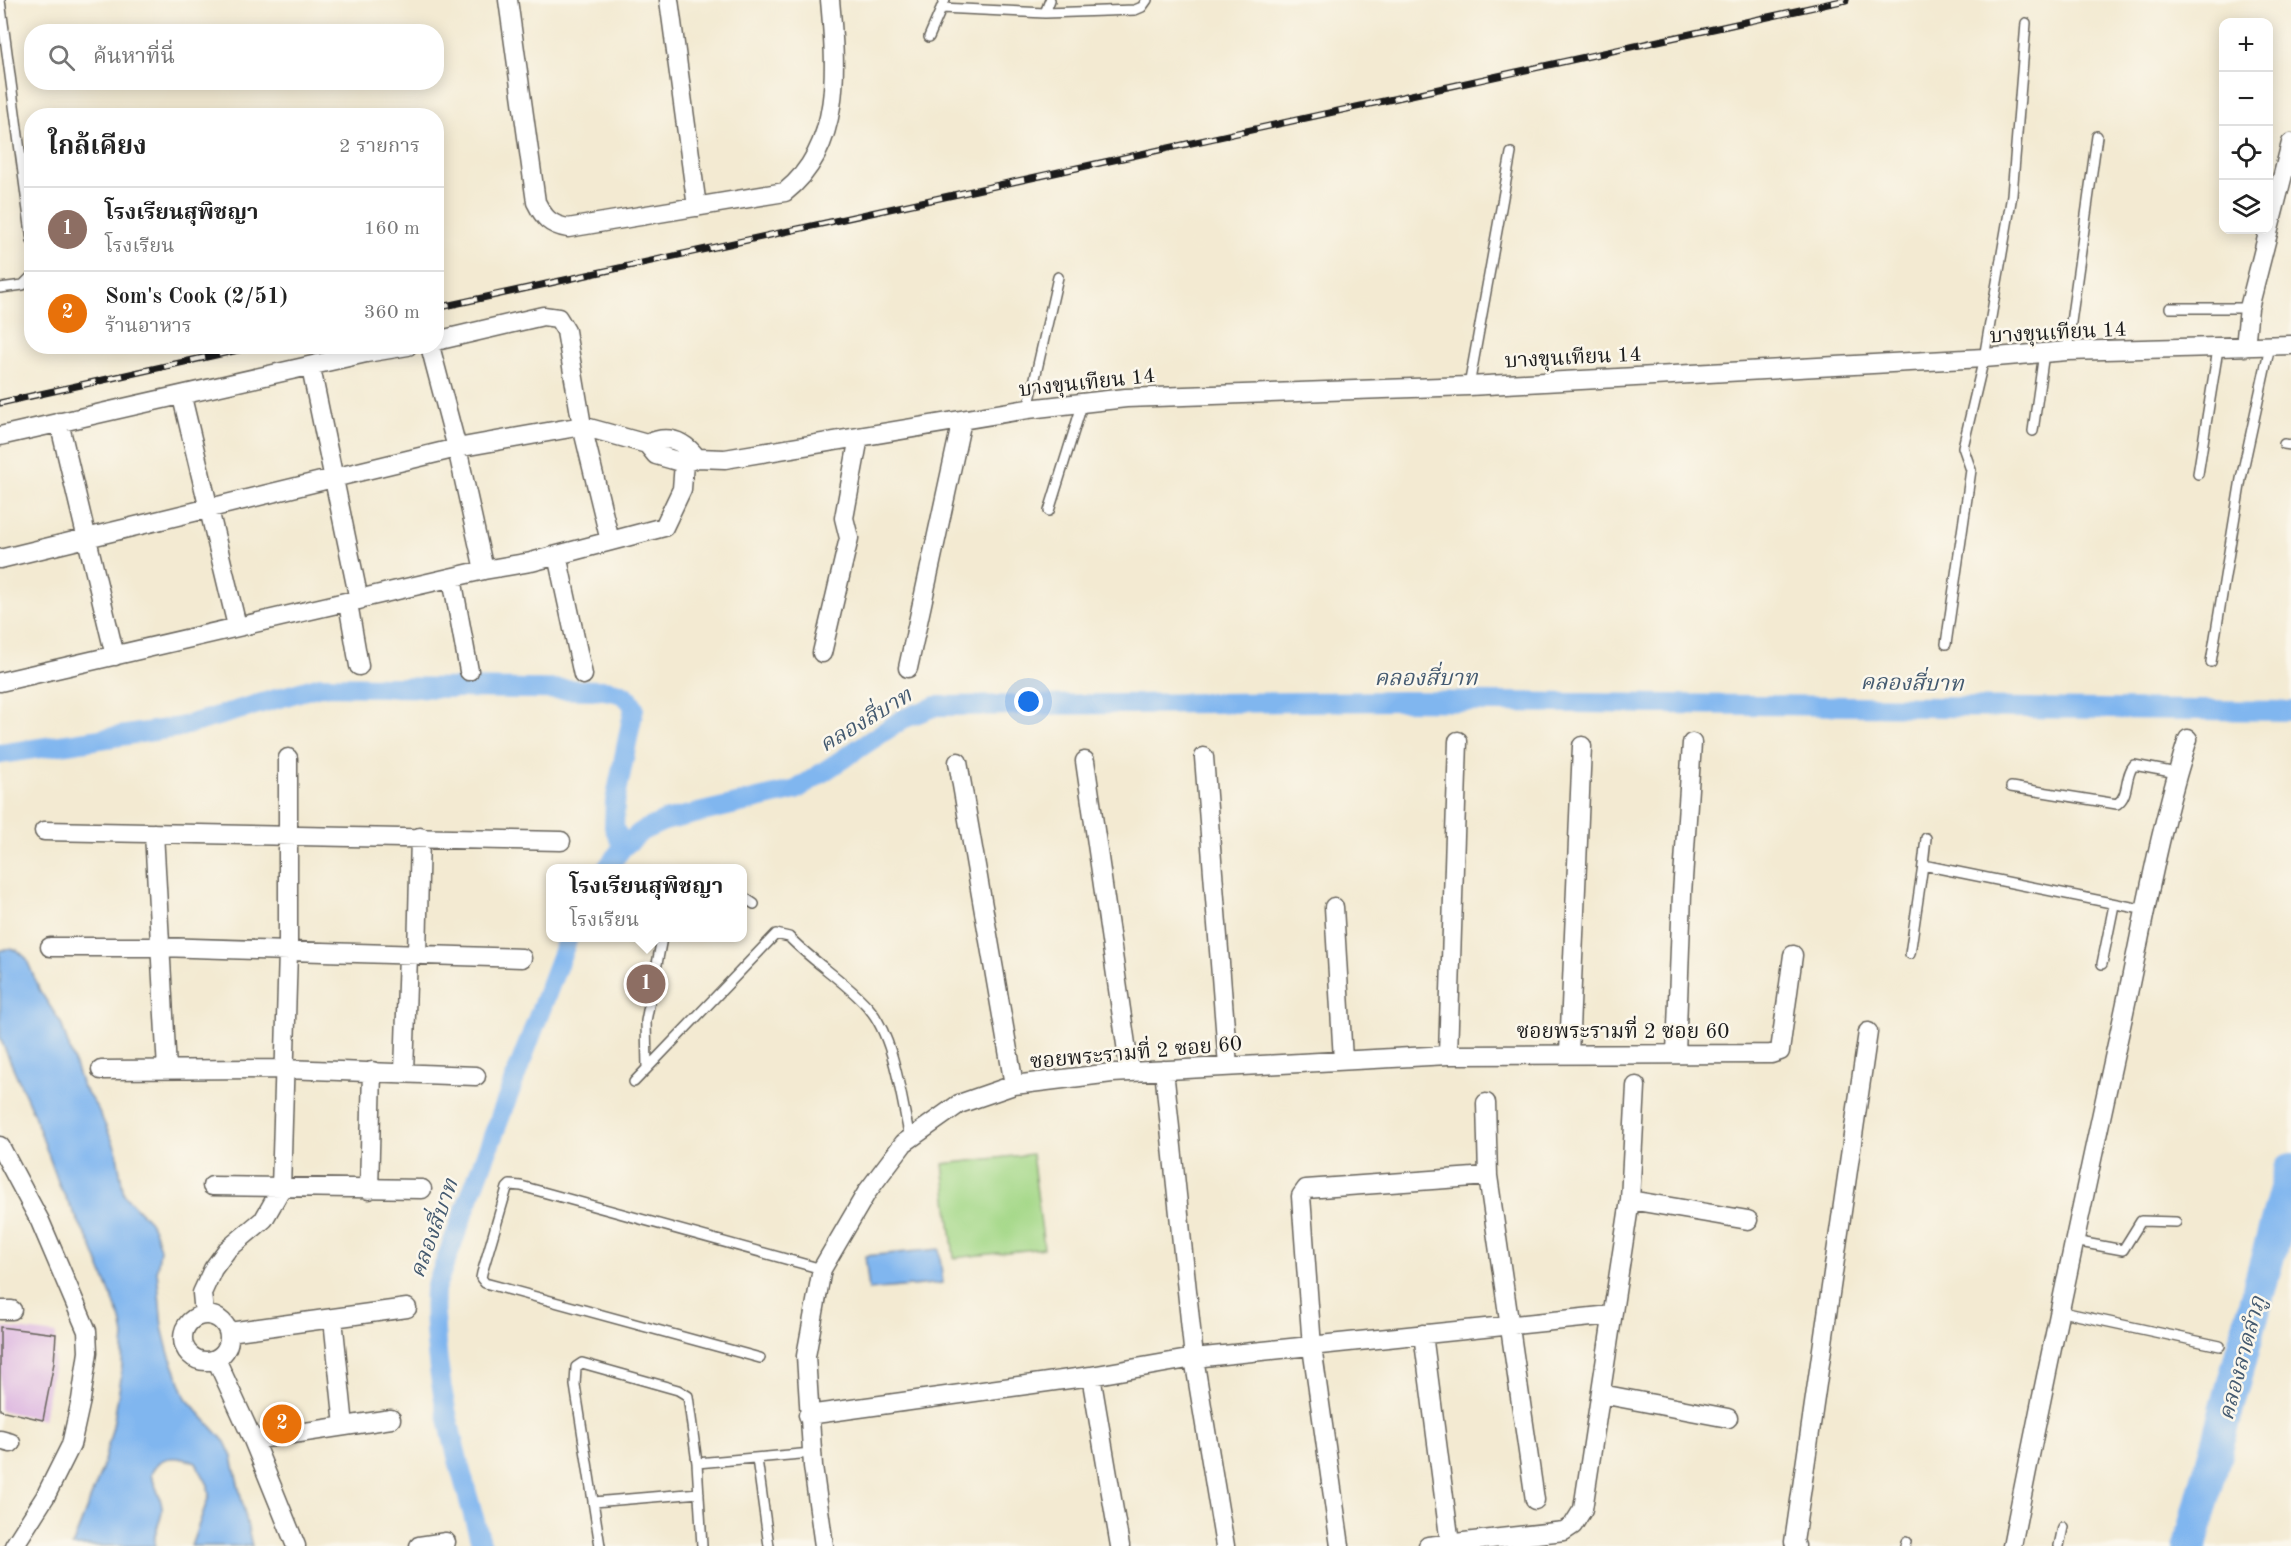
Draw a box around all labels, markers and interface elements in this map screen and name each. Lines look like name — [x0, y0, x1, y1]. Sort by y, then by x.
map controls — [2219, 18, 2273, 234]
button: + — [2219, 18, 2273, 72]
search box — [24, 24, 444, 90]
icon: search — [45, 41, 78, 74]
text: ค้นหาที่นี่ — [93, 46, 175, 68]
button: − — [2219, 72, 2273, 126]
button: locate — [2219, 126, 2273, 180]
text: ใกล้เคียง — [48, 134, 147, 160]
text: 2 รายการ — [339, 137, 420, 157]
button: layers — [2219, 180, 2273, 234]
text: โรงเรียนสุพิชญา — [105, 202, 258, 224]
text: 1 — [62, 219, 73, 239]
text: 160 m — [364, 219, 420, 239]
text: โรงเรียน — [105, 237, 174, 257]
text: Som's Cook (2/51) — [105, 286, 288, 308]
text: 2 — [62, 303, 73, 323]
text: 360 m — [364, 303, 420, 323]
street label: บางขุนเทียน 14 — [1989, 316, 2127, 350]
text: ร้านอาหาร — [105, 317, 192, 337]
street label: บางขุนเทียน 14 — [1504, 341, 1642, 375]
street label: บางขุนเทียน 14 — [1018, 363, 1157, 403]
water label: คลองสี่บาท — [1374, 661, 1478, 690]
water label: คลองสี่บาท — [1860, 665, 1965, 696]
water label: คลองสี่บาท — [812, 678, 917, 757]
your location — [1014, 687, 1043, 716]
popup — [546, 864, 747, 942]
text: โรงเรียนสุพิชญา — [570, 876, 723, 898]
text: โรงเรียน — [570, 911, 639, 931]
pin: 1 — [626, 962, 666, 1006]
street label: ซอยพระรามที่ 2 ซอย 60 — [1516, 1015, 1730, 1043]
street label: ซอยพระรามที่ 2 ซอย 60 — [1028, 1027, 1243, 1073]
water label: คลองสี่บาท — [400, 1173, 463, 1281]
water label: คลองลาดลำภู — [2215, 1293, 2272, 1423]
pin: 2 — [262, 1402, 302, 1446]

